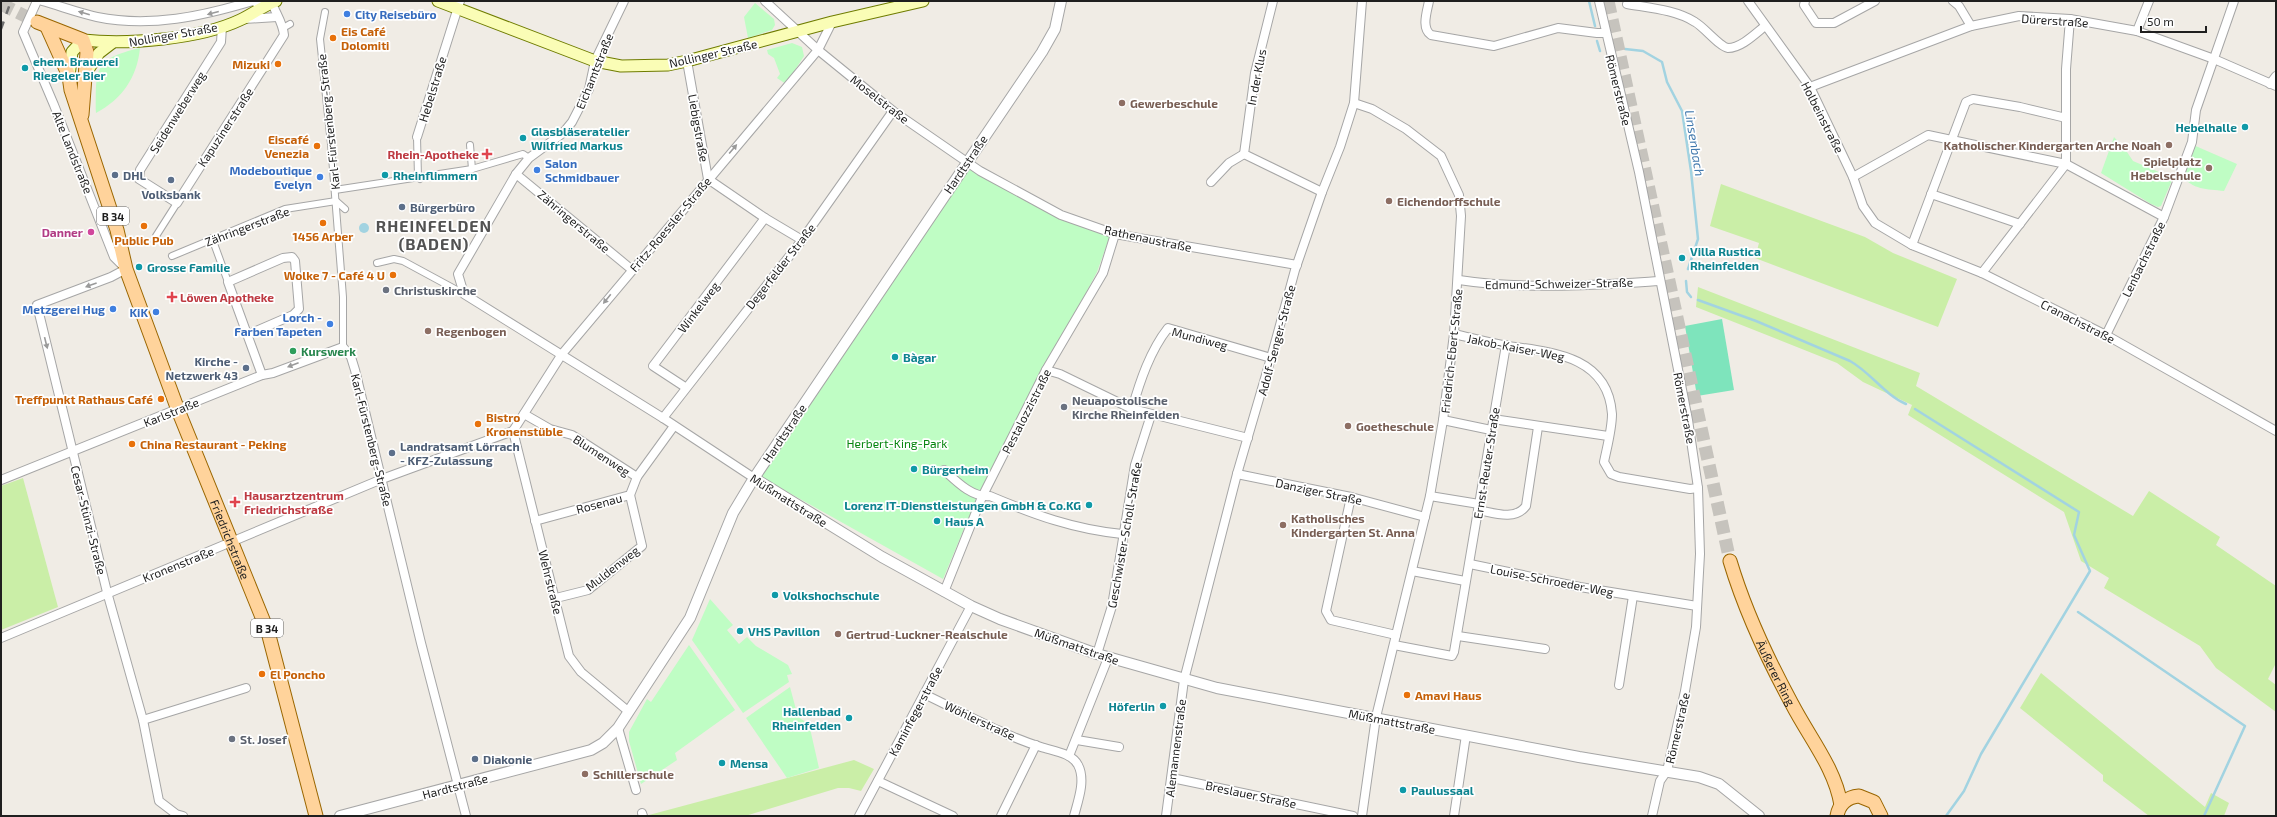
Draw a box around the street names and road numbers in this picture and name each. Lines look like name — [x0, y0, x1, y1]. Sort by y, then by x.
street label: Dürerstraße — [2021, 11, 2089, 29]
street label: Nollinger Straße — [128, 19, 218, 49]
street label: Eichamtstraße — [572, 31, 616, 111]
street label: Nollinger Straße — [668, 36, 758, 70]
street label: In der Klus — [1244, 48, 1268, 106]
street label: Karl-Fürstenberg-Straße — [314, 53, 342, 191]
street label: Römerstraße — [1603, 53, 1635, 127]
street label: Hebelstraße — [415, 54, 449, 124]
street label: Seidenweberweg — [146, 68, 208, 156]
street label: Moselstraße — [848, 72, 912, 126]
street label: Holbeinstraße — [1799, 79, 1847, 155]
street label: Kapuzinerstraße — [194, 85, 256, 169]
street label: Liebigstraße — [686, 93, 712, 163]
street label: Alte Landstraße — [50, 109, 96, 195]
street label: Hardtstraße — [940, 132, 990, 196]
street label: Fritz-Roessler-Straße — [626, 174, 714, 274]
street label: Zähringerstraße — [535, 187, 613, 255]
street label: Zähringerstraße — [203, 203, 291, 249]
road number: B 34 — [97, 207, 129, 225]
street label: Lenbachstraße — [2119, 219, 2167, 299]
street label: Degerfelder Straße — [742, 221, 818, 311]
street label: Rathenaustraße — [1103, 222, 1193, 254]
street label: Edmund-Schweizer-Straße — [1485, 275, 1633, 291]
street label: Winkelweg — [674, 279, 722, 335]
street label: Adolf-Senger-Straße — [1254, 283, 1298, 397]
street label: Friedrich-Ebert-Straße — [1437, 288, 1465, 414]
street label: Cranachstraße — [2039, 296, 2117, 346]
street label: Mundiweg — [1171, 324, 1230, 352]
street label: Jakob-Kaiser-Weg — [1466, 331, 1566, 363]
street label: Pestalozzistraße — [999, 366, 1053, 456]
street label: Römerstraße — [1671, 371, 1699, 445]
street label: Karl-Fürstenberg-Straße — [349, 372, 395, 508]
street label: Karlstraße — [141, 395, 201, 429]
street label: Hardtstraße — [759, 401, 809, 465]
street label: Ernst-Reuter-Straße — [1470, 406, 1502, 520]
street label: Blumenweg — [571, 431, 633, 479]
street label: Geschwister-Scholl-Straße — [1104, 461, 1144, 609]
street label: Cesar-Stünzi-Straße — [69, 464, 109, 576]
street label: Müßmattstraße — [748, 471, 830, 529]
street label: Danziger Straße — [1274, 475, 1364, 507]
street label: Rosenau — [574, 490, 624, 516]
street label: Friedrichstraße — [208, 497, 253, 581]
street label: Kronenstraße — [140, 543, 216, 585]
street label: Muldenweg — [582, 543, 642, 593]
street label: Wehrstraße — [536, 548, 566, 616]
street label: Louise-Schroeder-Weg — [1489, 561, 1615, 599]
road number: B 34 — [251, 619, 283, 637]
street label: Müßmattstraße — [1033, 625, 1121, 667]
street label: Äußerer Ring — [1754, 638, 1799, 708]
street label: Kaminfegerstraße — [885, 664, 945, 758]
street label: Römerstraße — [1662, 691, 1692, 765]
street label: Wöhlerstraße — [942, 698, 1018, 742]
street label: Alemannenstraße — [1162, 698, 1188, 798]
street label: Müßmattstraße — [1347, 706, 1437, 736]
street label: Hardtstraße — [421, 771, 489, 801]
street label: Breslauer Straße — [1204, 778, 1298, 810]

